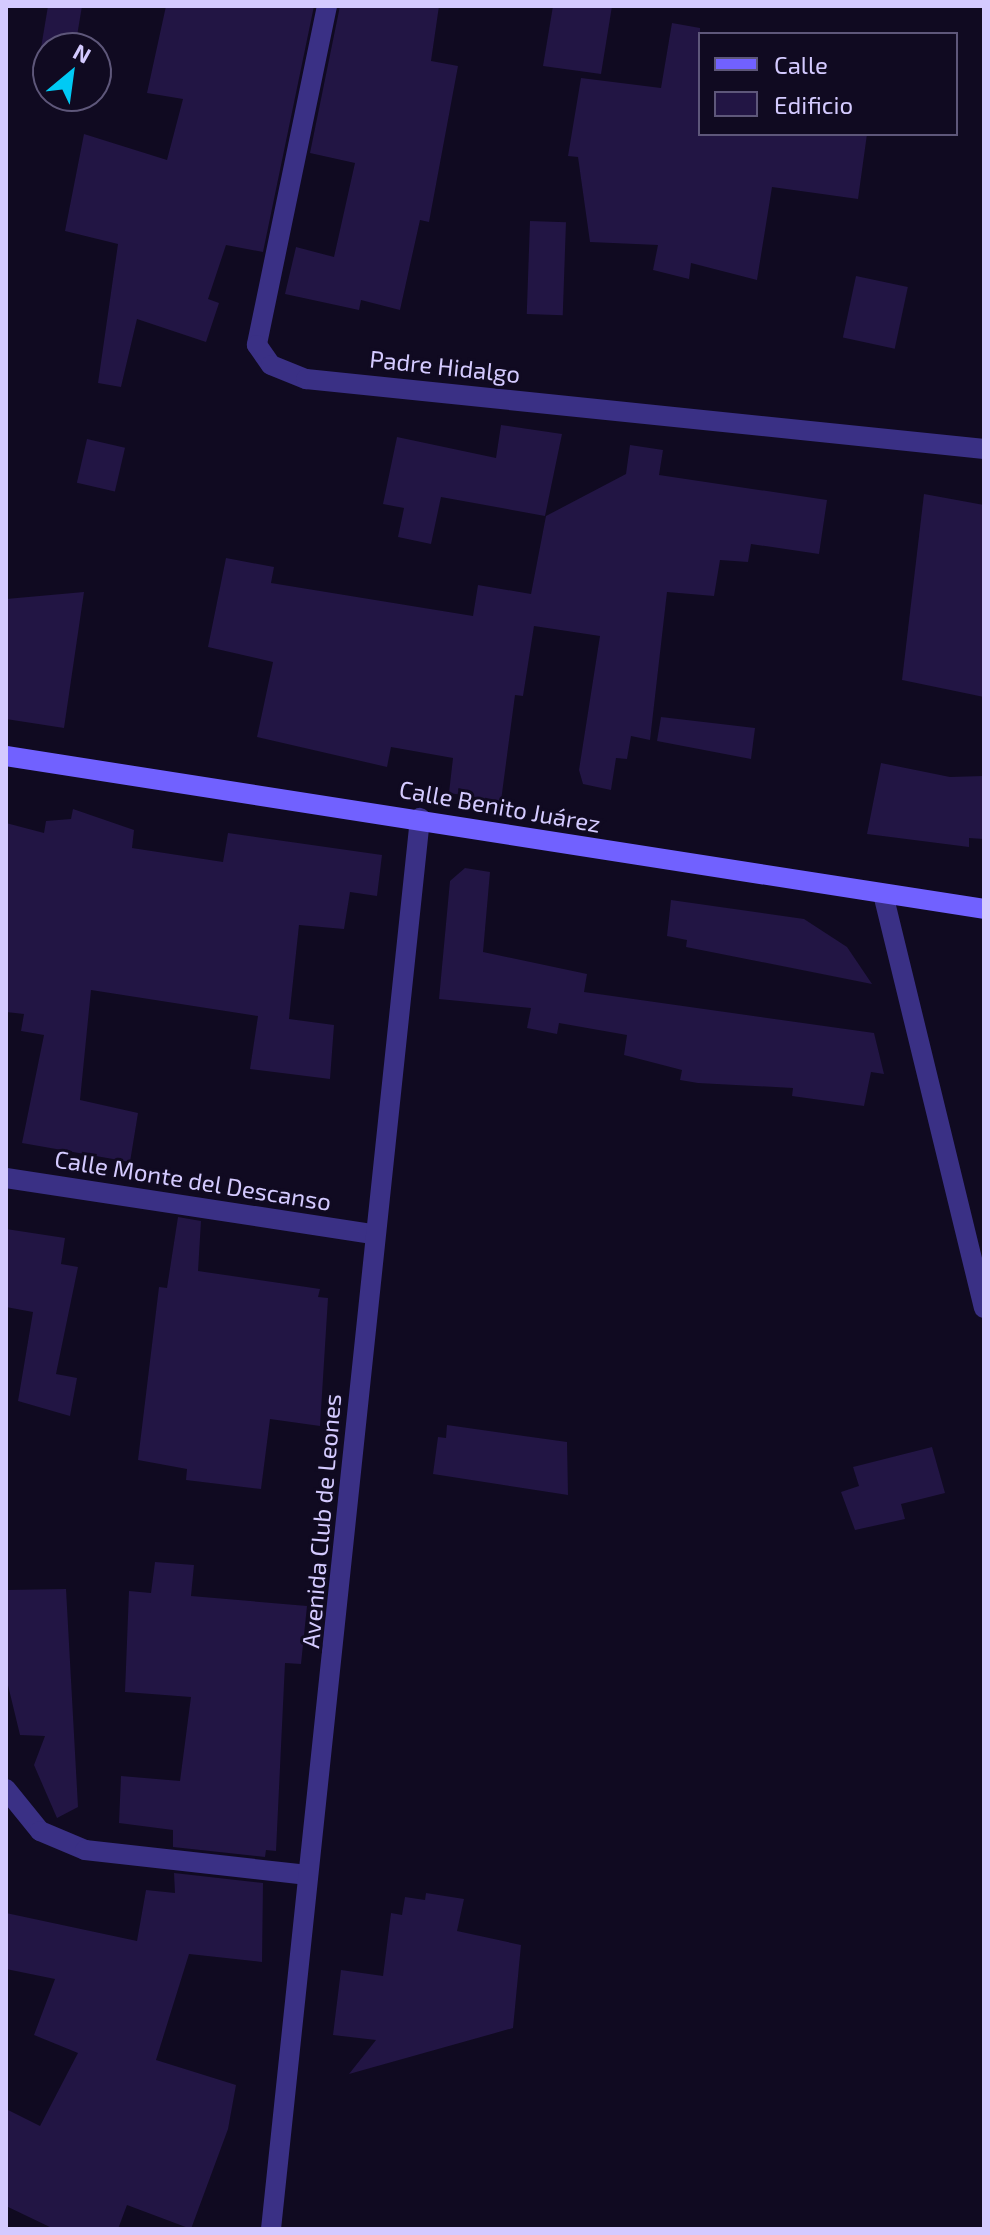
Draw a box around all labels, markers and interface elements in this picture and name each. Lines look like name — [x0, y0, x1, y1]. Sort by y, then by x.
north arrow — [32, 32, 112, 112]
legend — [698, 32, 958, 136]
text: N — [69, 38, 96, 68]
text: Calle — [774, 50, 828, 79]
text: Edificio — [774, 90, 853, 119]
street label: Padre Hidalgo — [368, 344, 522, 388]
street label: Calle Benito Juárez — [397, 774, 603, 838]
street label: Calle Monte del Descanso — [52, 1144, 334, 1216]
street label: Avenida Club de Leones — [296, 1393, 346, 1649]

